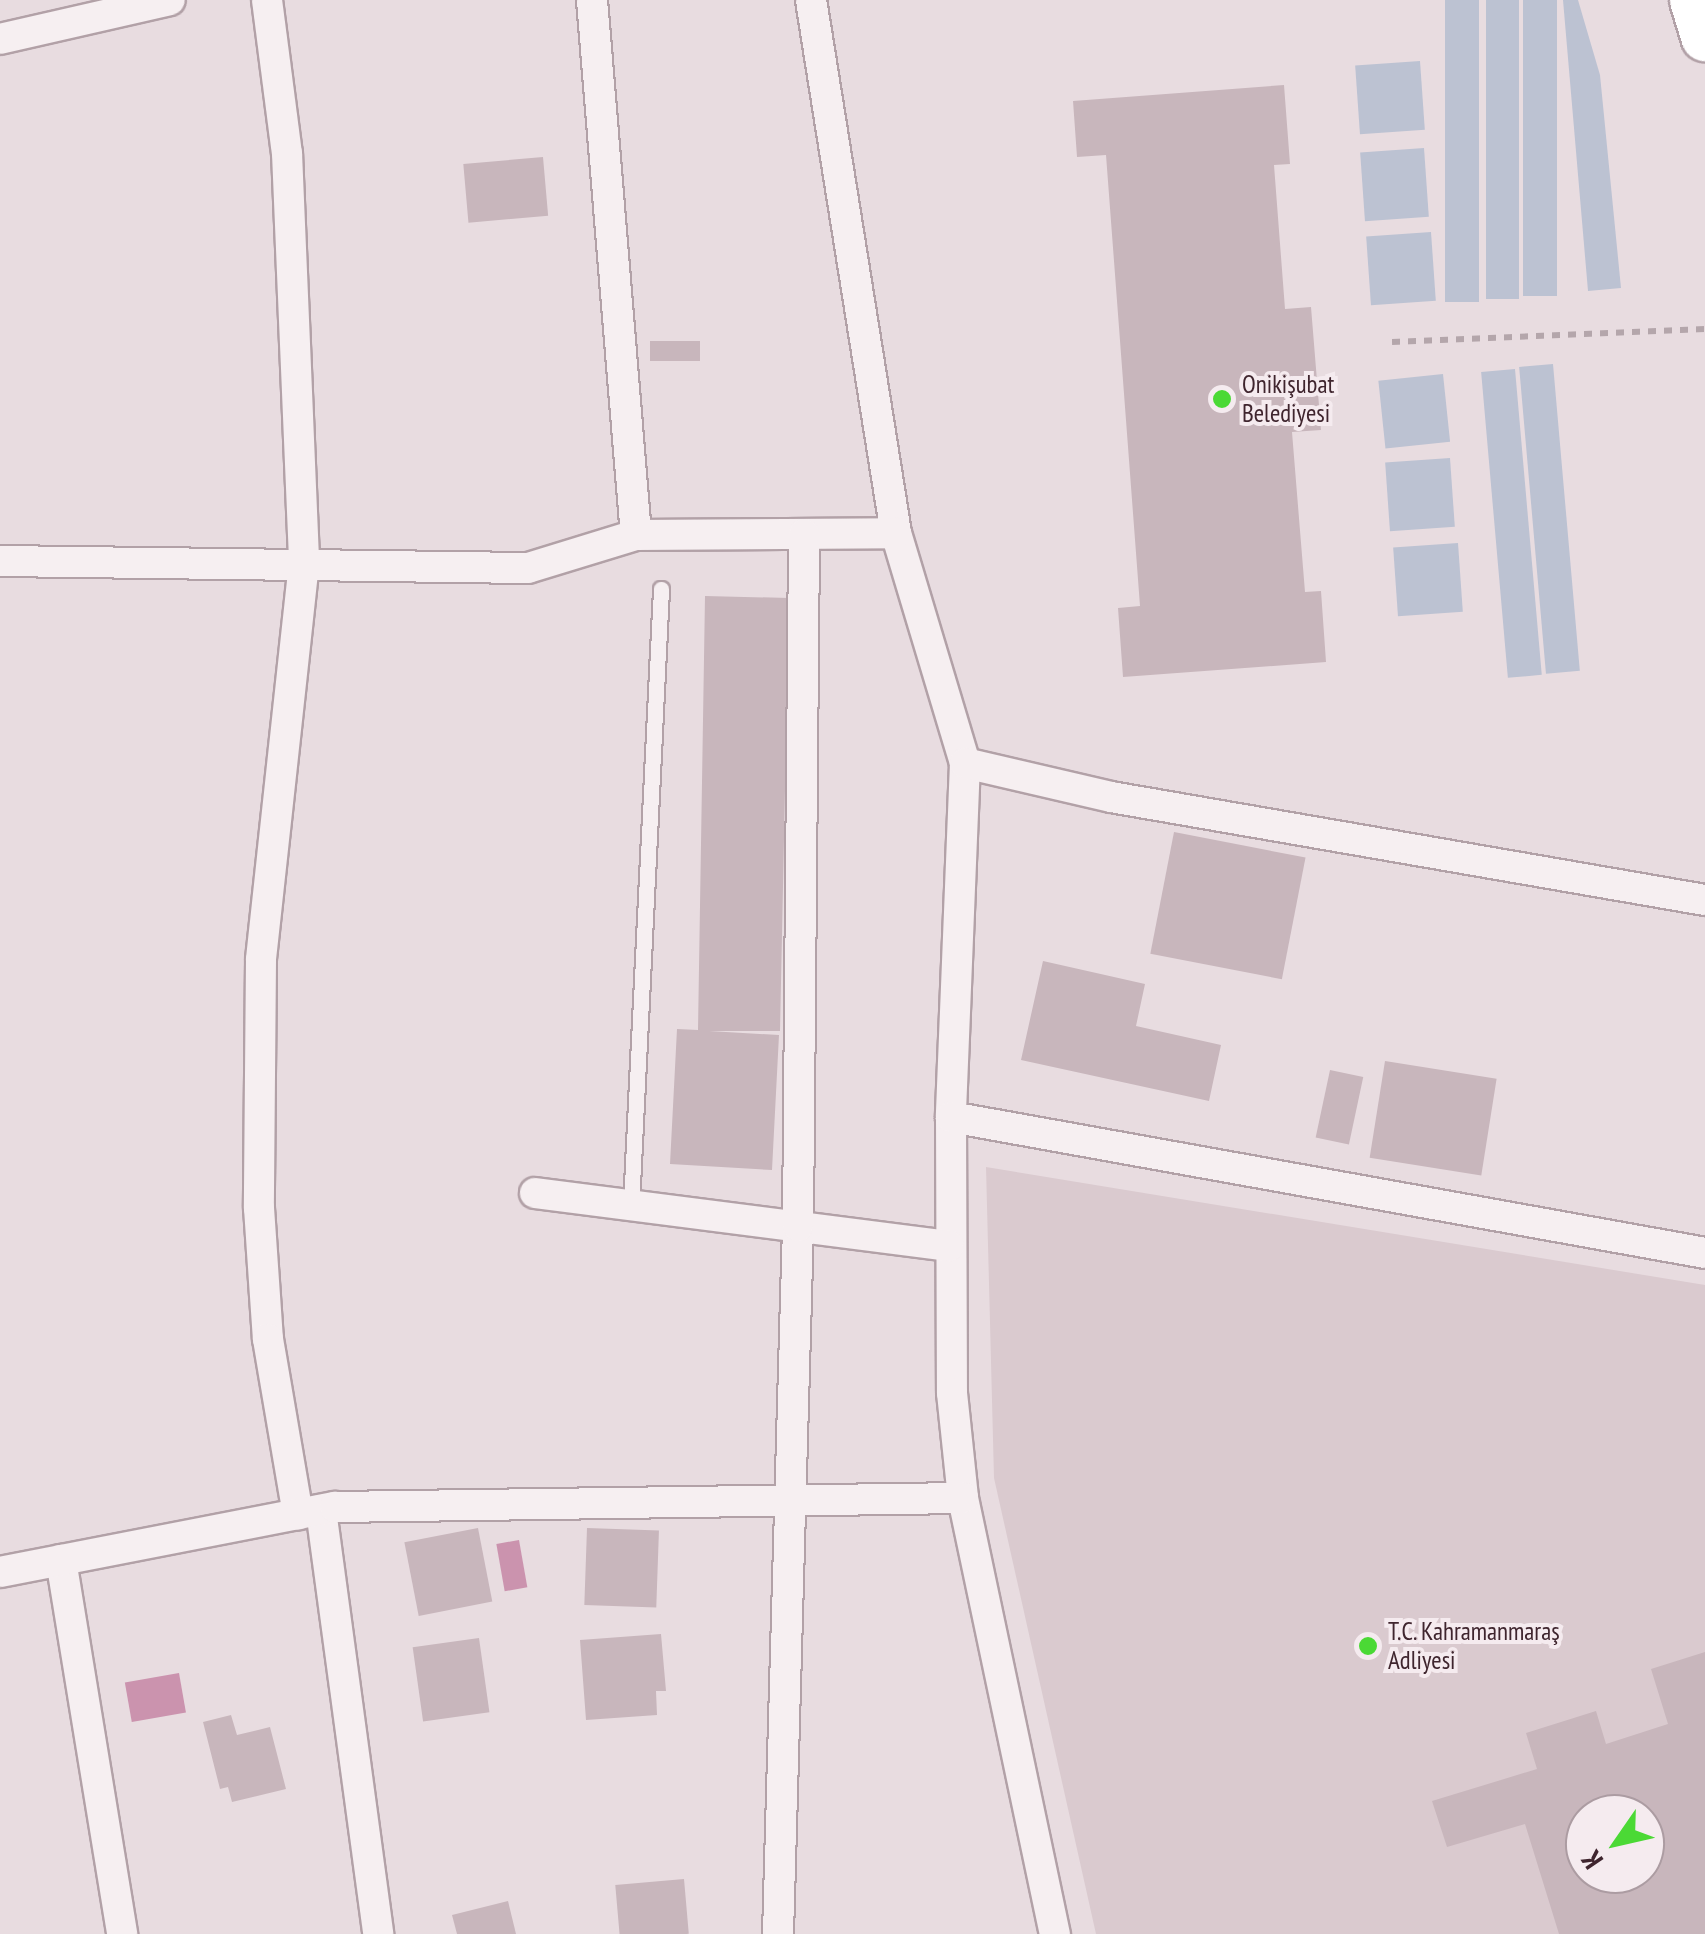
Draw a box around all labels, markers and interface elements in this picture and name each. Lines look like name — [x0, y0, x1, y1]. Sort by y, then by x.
place label: Onikişubat Belediyesi — [1242, 370, 1334, 429]
marker: Onikişubat Belediyesi — [1211, 388, 1233, 410]
place label: T.C. Kahramanmaraş Adliyesi — [1388, 1617, 1561, 1676]
marker: T.C. Kahramanmaraş Adliyesi — [1357, 1635, 1379, 1657]
north arrow — [1565, 1794, 1665, 1894]
text: K — [1572, 1844, 1611, 1876]

